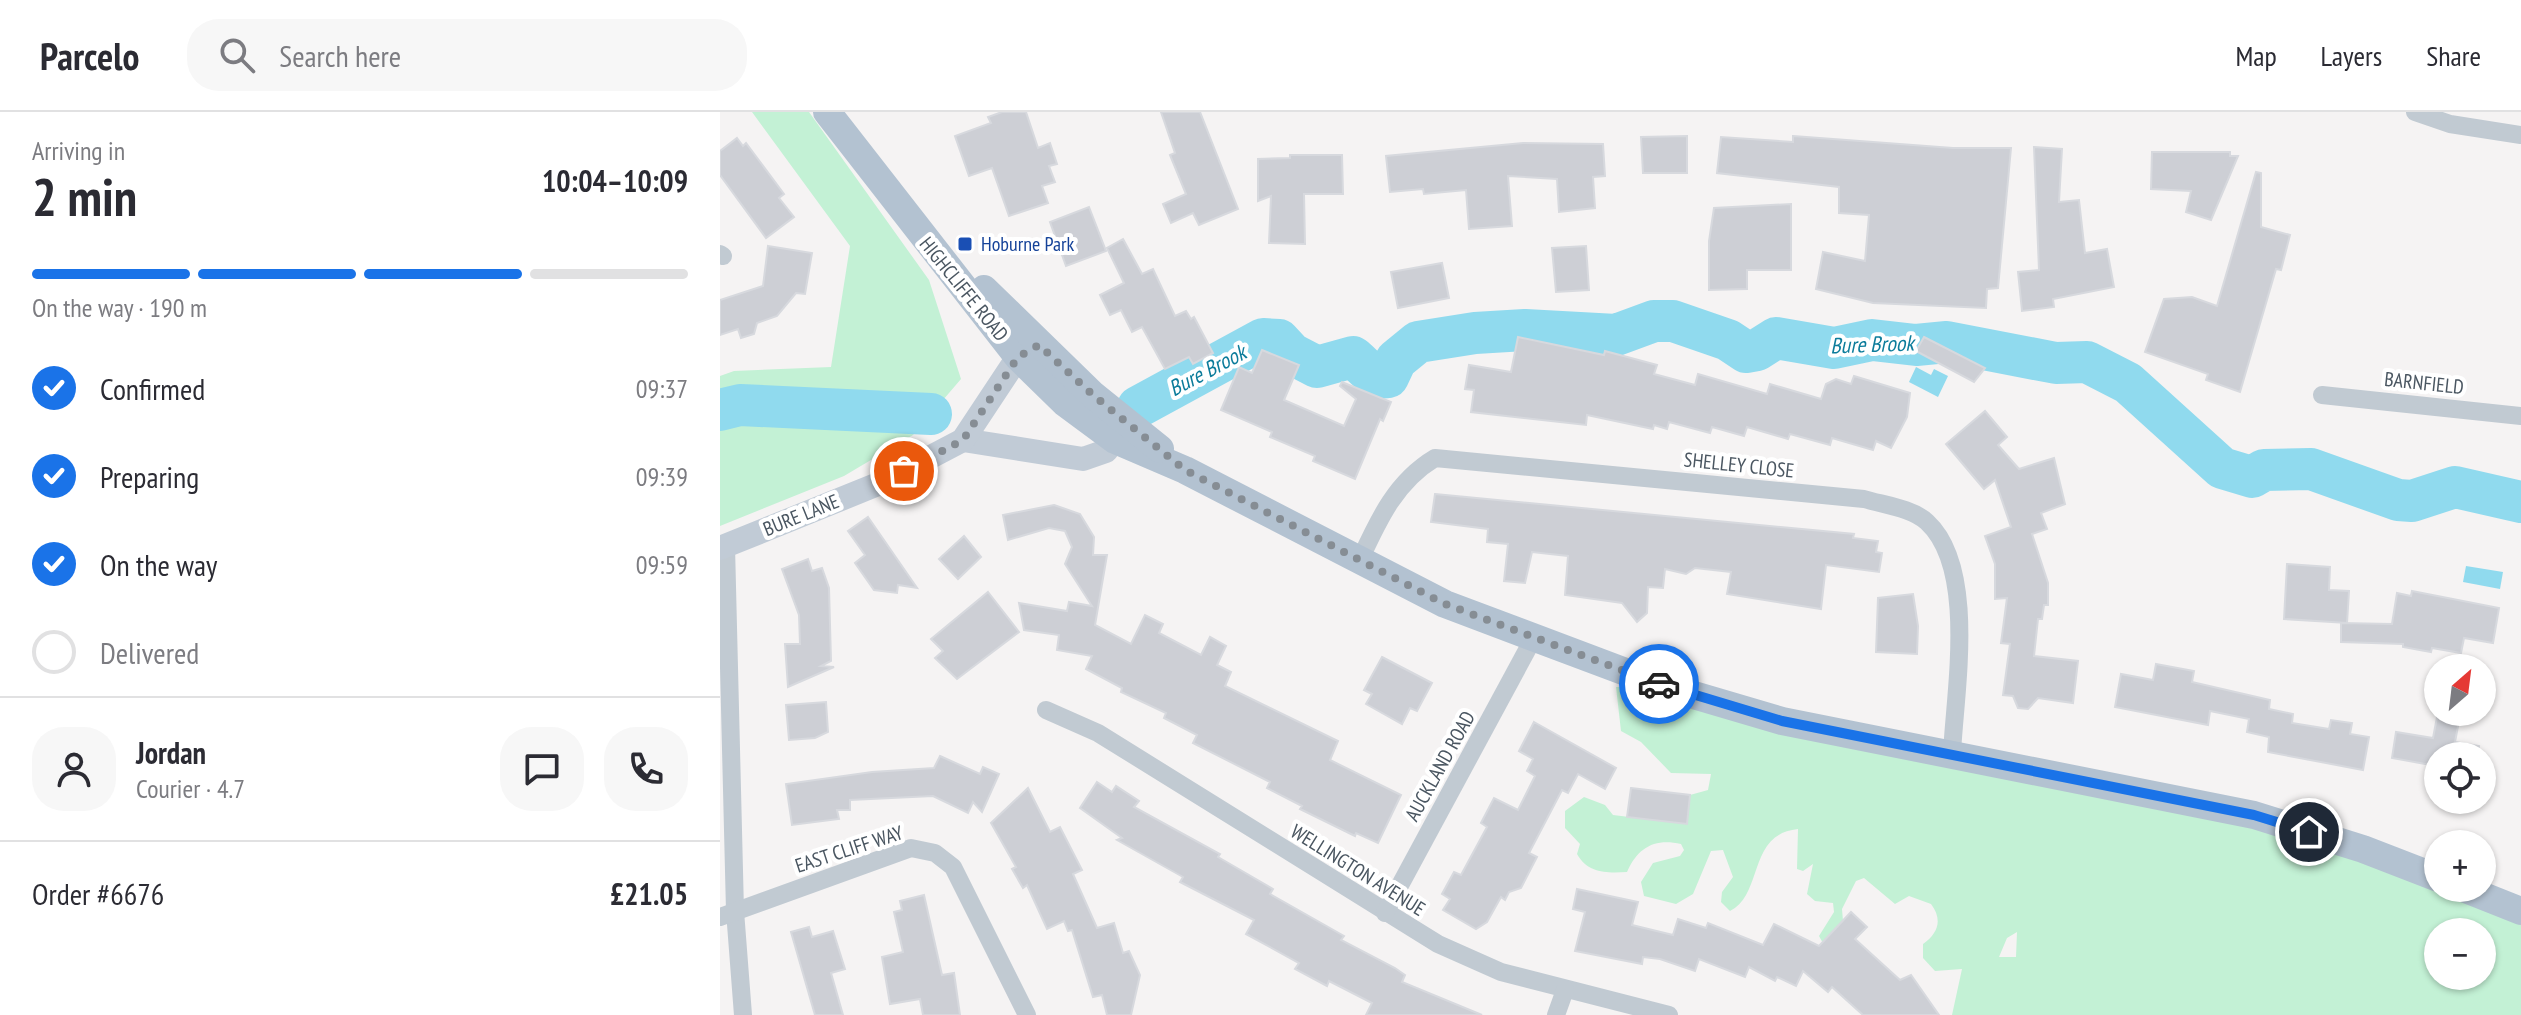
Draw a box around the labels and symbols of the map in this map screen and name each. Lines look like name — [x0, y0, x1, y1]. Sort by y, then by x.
street label: HIGHCLIFFE ROAD — [914, 231, 1014, 347]
place label: Hoburne Park — [981, 231, 1074, 257]
marker: Hoburne Park — [956, 235, 974, 253]
water label: Bure Brook — [1830, 328, 1917, 359]
water label: Bure Brook — [1164, 337, 1253, 402]
street label: BARNFIELD — [2383, 366, 2465, 400]
pin — [870, 437, 938, 505]
street label: SHELLEY CLOSE — [1683, 446, 1795, 484]
street label: BURE LANE — [759, 488, 843, 542]
courier — [1619, 644, 1699, 724]
north arrow — [2424, 654, 2496, 726]
street label: AUCKLAND ROAD — [1399, 706, 1481, 826]
pin — [2275, 798, 2343, 866]
street label: WELLINGTON AVENUE — [1286, 818, 1430, 922]
street label: EAST CLIFF WAY — [792, 819, 906, 879]

